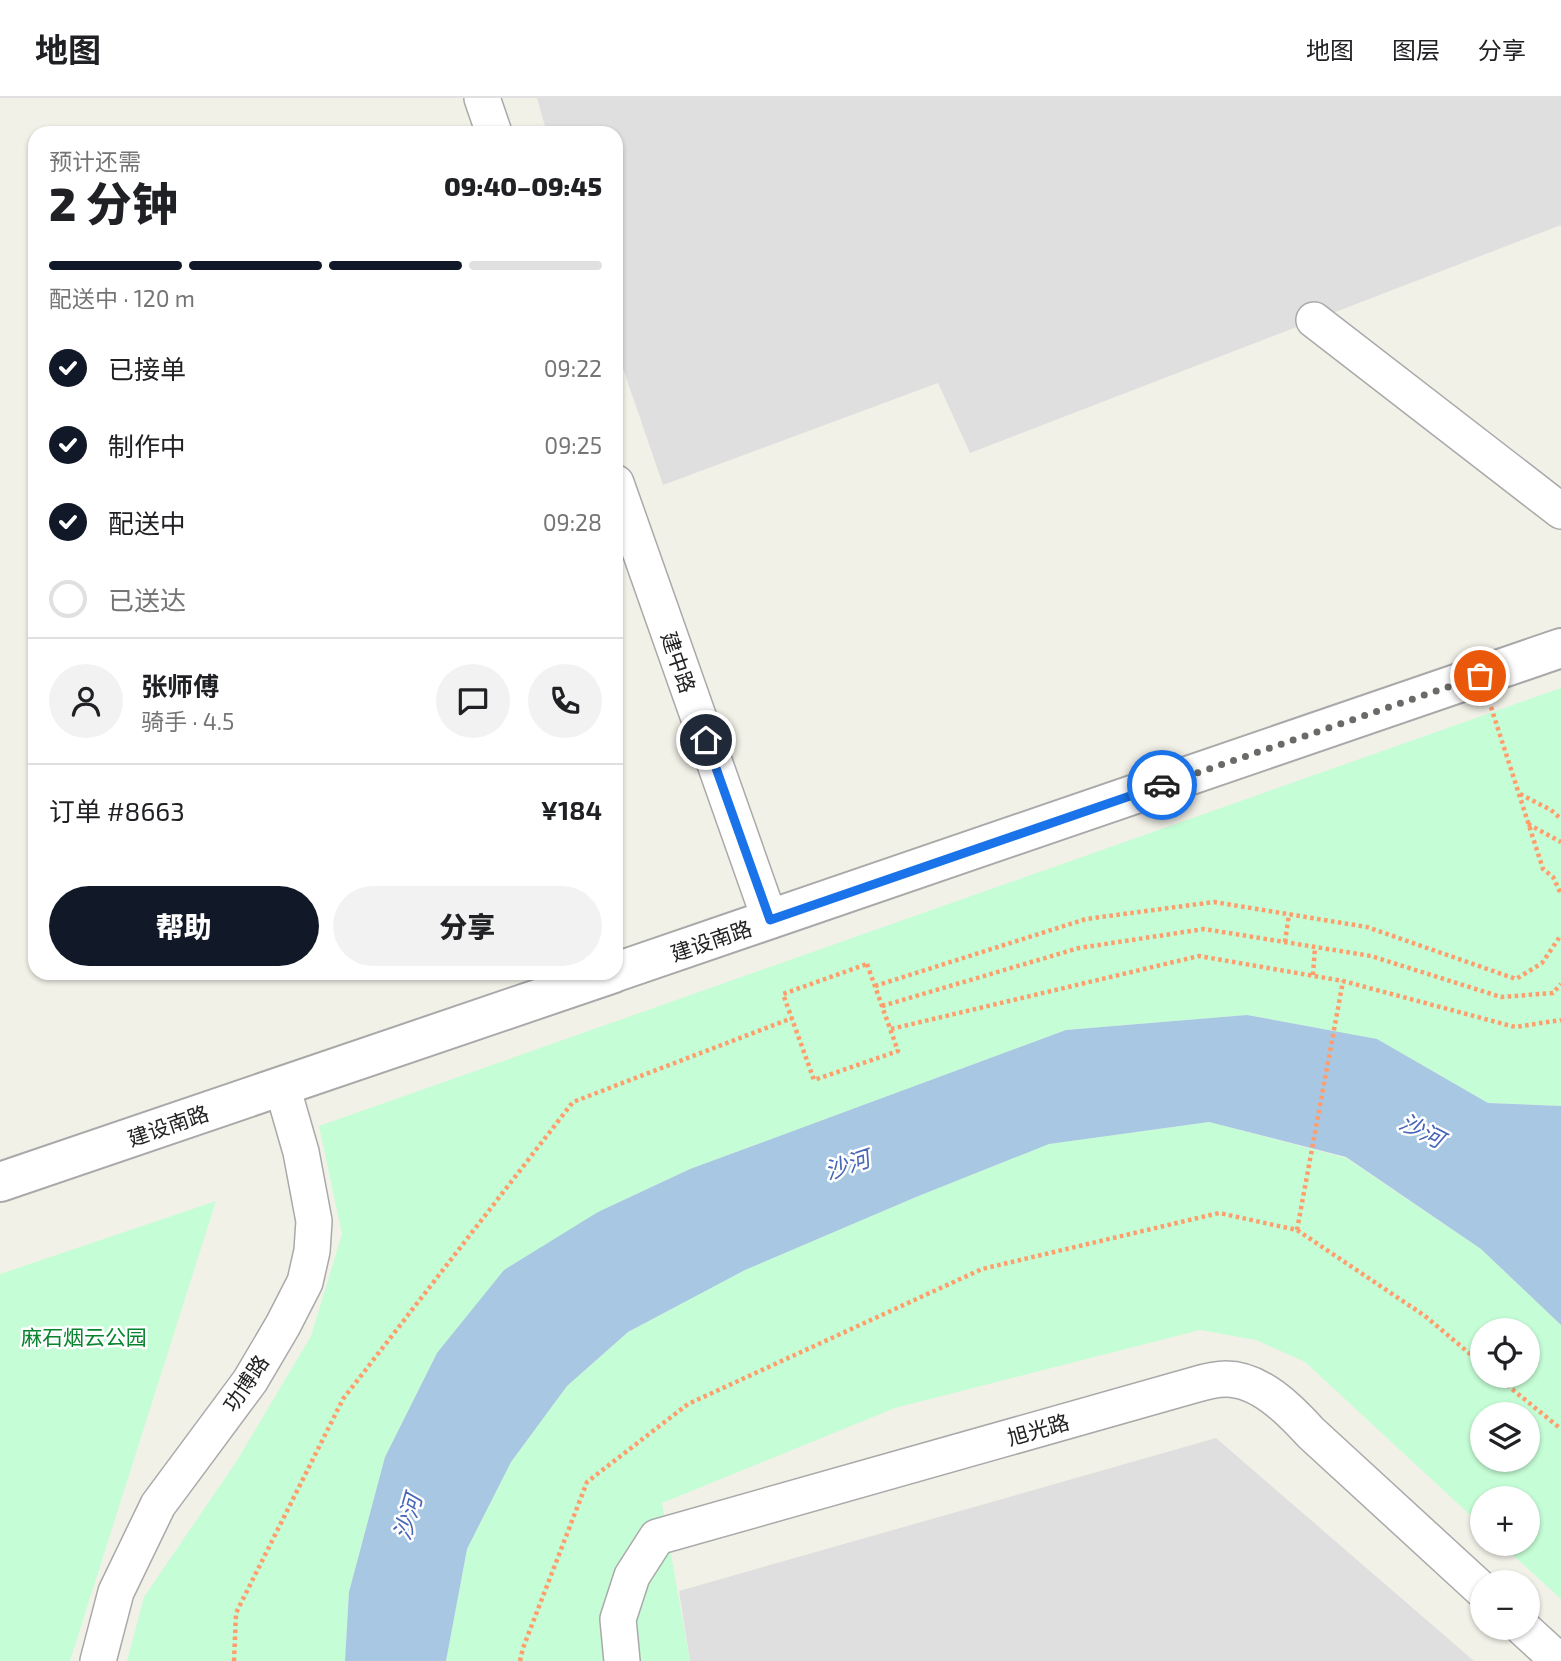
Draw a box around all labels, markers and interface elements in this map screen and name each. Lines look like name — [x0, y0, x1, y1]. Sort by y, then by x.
text: 地图 — [35, 29, 101, 69]
text: 地图 — [1306, 35, 1354, 64]
text: 图层 — [1392, 35, 1440, 64]
text: 分享 — [1478, 35, 1526, 64]
text: 预计还需 — [49, 147, 141, 175]
text: 09:40–09:45 — [444, 170, 602, 201]
text: 2 分钟 — [49, 175, 178, 230]
text: 配送中 · 120 m — [49, 284, 195, 312]
icon: check — [49, 349, 87, 387]
text: 已接单 — [108, 353, 186, 384]
text: 09:22 — [544, 354, 602, 382]
icon: check — [49, 426, 87, 464]
text: 制作中 — [108, 430, 186, 461]
text: 09:25 — [544, 431, 602, 459]
icon: check — [49, 503, 87, 541]
text: 配送中 — [108, 507, 186, 538]
text: 09:28 — [543, 508, 602, 536]
text: 已送达 — [108, 584, 186, 615]
street label: 建中路 — [657, 628, 701, 696]
pin — [1450, 646, 1510, 706]
icon: bag — [1461, 657, 1499, 695]
button: person — [49, 664, 123, 738]
button: chat — [436, 664, 510, 738]
button: phone — [528, 664, 602, 738]
text: 张师傅 — [141, 670, 219, 701]
text: 骑手 · 4.5 — [141, 707, 234, 735]
pin — [676, 710, 736, 770]
icon: home — [687, 721, 725, 759]
courier — [1127, 750, 1197, 820]
icon: car — [1143, 766, 1181, 804]
text: ¥184 — [541, 794, 602, 825]
text: 订单 #8663 — [49, 795, 185, 826]
button: 帮助 — [49, 886, 319, 966]
button: 分享 — [333, 886, 602, 966]
street label: 建设南路 — [667, 915, 755, 965]
street label: 建设南路 — [124, 1100, 212, 1150]
water label: 沙河 — [1395, 1107, 1452, 1155]
water label: 沙河 — [821, 1142, 877, 1184]
map controls — [1470, 1318, 1540, 1640]
button: locate — [1470, 1318, 1540, 1388]
park label: 麻石烟云公园 — [21, 1324, 147, 1349]
street label: 功博路 — [217, 1350, 273, 1416]
button: layers — [1470, 1402, 1540, 1472]
street label: 旭光路 — [1004, 1408, 1072, 1450]
button: + — [1470, 1486, 1540, 1556]
water label: 沙河 — [387, 1487, 428, 1543]
button: − — [1470, 1570, 1540, 1640]

